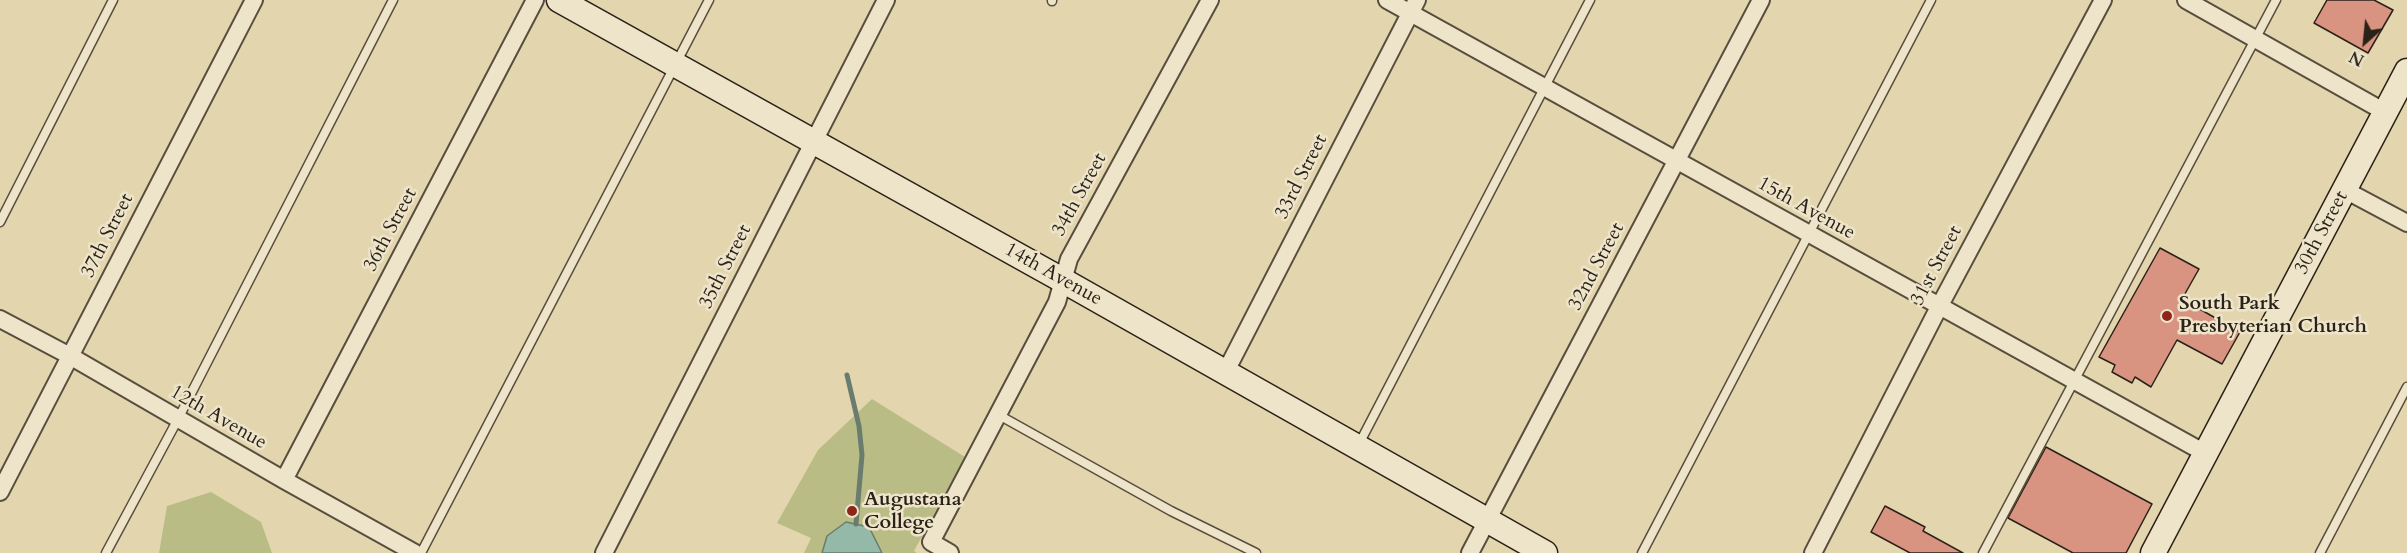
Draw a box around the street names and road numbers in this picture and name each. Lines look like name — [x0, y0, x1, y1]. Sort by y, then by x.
street label: 33rd Street — [1270, 131, 1334, 223]
street label: 34th Street — [1047, 149, 1113, 241]
street label: 15th Avenue — [1753, 172, 1859, 246]
street label: 36th Street — [359, 184, 423, 276]
street label: 30th Street — [2290, 187, 2354, 279]
street label: 37th Street — [77, 190, 139, 282]
street label: 32nd Street — [1564, 219, 1630, 315]
street label: 35th Street — [695, 221, 757, 313]
street label: 31st Street — [1906, 222, 1968, 310]
street label: 14th Avenue — [1000, 238, 1106, 312]
street label: 12th Avenue — [165, 381, 271, 455]

